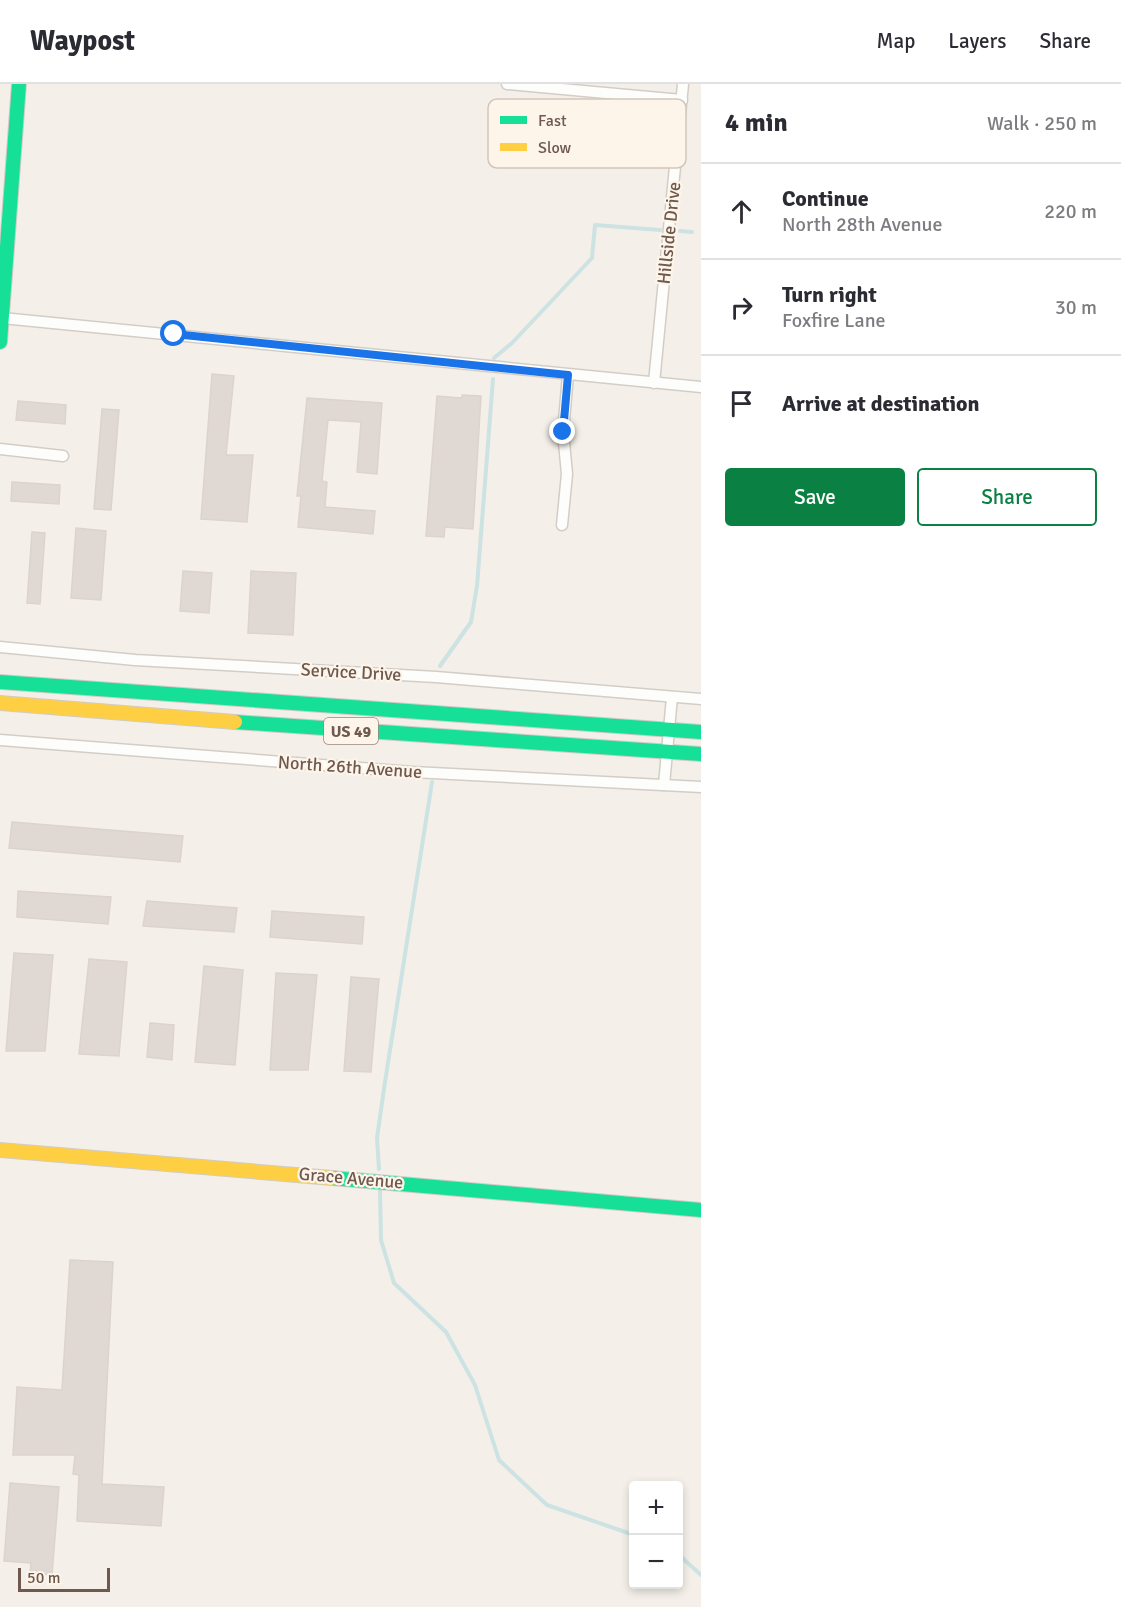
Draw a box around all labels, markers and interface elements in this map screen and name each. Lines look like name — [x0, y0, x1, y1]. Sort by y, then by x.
text: Waypost — [30, 24, 135, 58]
text: Map — [877, 28, 915, 54]
text: Layers — [948, 28, 1006, 54]
text: Share — [1039, 28, 1091, 54]
legend — [488, 99, 686, 168]
text: 4 min — [725, 107, 788, 139]
text: Fast — [538, 111, 567, 131]
text: Walk · 250 m — [987, 111, 1097, 136]
text: Slow — [538, 138, 572, 158]
street label: Hillside Drive — [653, 181, 685, 285]
text: Continue — [782, 185, 869, 212]
icon: ahead — [725, 195, 758, 228]
text: 220 m — [1044, 199, 1097, 224]
text: North 28th Avenue — [782, 212, 943, 237]
text: Turn right — [782, 281, 877, 308]
icon: right — [725, 291, 758, 324]
text: 30 m — [1055, 295, 1097, 320]
text: Foxfire Lane — [782, 308, 886, 333]
route start — [160, 320, 186, 346]
icon: arrive — [725, 387, 758, 420]
text: Arrive at destination — [782, 390, 979, 417]
route end — [549, 418, 575, 444]
button: Save — [725, 468, 905, 526]
button: Share — [917, 468, 1097, 526]
street label: Service Drive — [300, 658, 402, 686]
road number: US 49 — [324, 718, 378, 744]
street label: North 26th Avenue — [277, 751, 423, 783]
street label: Grace Avenue — [298, 1162, 404, 1194]
map controls — [629, 1481, 683, 1589]
button: + — [629, 1481, 683, 1535]
button: − — [629, 1535, 683, 1589]
scale bar — [18, 1565, 110, 1592]
text: 50 m — [27, 1568, 61, 1588]

